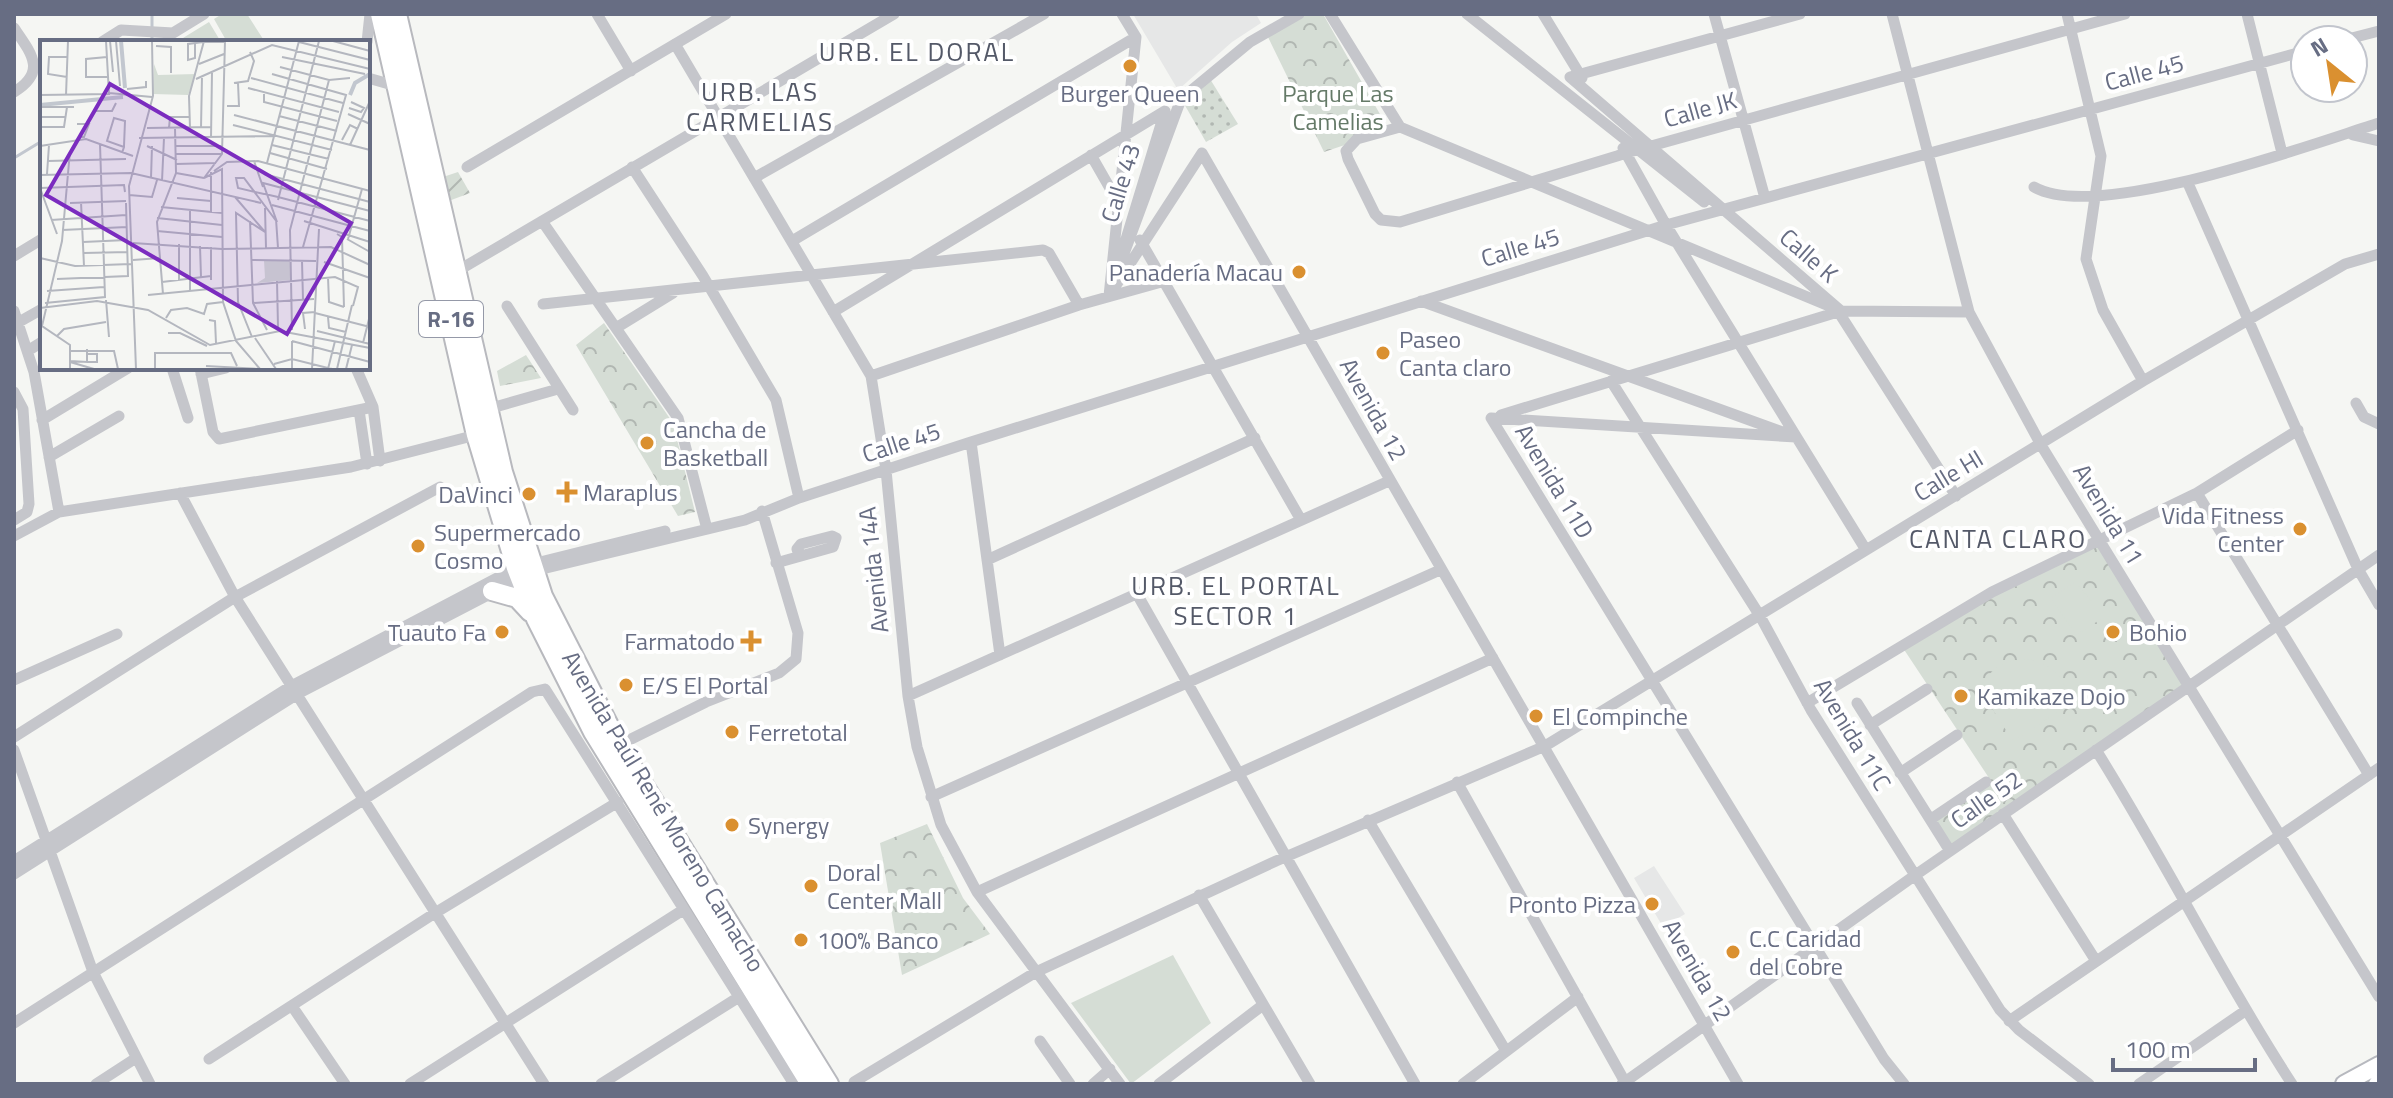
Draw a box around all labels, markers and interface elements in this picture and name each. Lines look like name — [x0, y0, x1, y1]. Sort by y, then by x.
north arrow — [2289, 24, 2369, 104]
text: N — [2304, 28, 2334, 65]
district label: URB. EL DORAL — [819, 32, 1015, 71]
inset map — [40, 40, 370, 370]
street label: Calle 45 — [2100, 44, 2188, 100]
marker: Burger Queen — [1121, 57, 1139, 75]
district label: URB. LAS CARMELIAS — [686, 72, 834, 141]
place label: Burger Queen — [1060, 75, 1200, 111]
park label: Parque Las Camelias — [1282, 75, 1394, 139]
street label: Calle JK — [1659, 81, 1741, 137]
street label: Calle 43 — [1091, 139, 1149, 227]
street label: Calle 45 — [1476, 218, 1564, 276]
street label: Calle K — [1772, 219, 1846, 291]
place label: Panadería Macau — [1109, 254, 1283, 290]
marker: Panadería Macau — [1290, 263, 1308, 281]
road number: R-16 — [419, 301, 483, 337]
place label: Paseo Canta claro — [1399, 321, 1511, 385]
marker: Paseo Canta claro — [1374, 344, 1392, 362]
street label: Avenida 12 — [1331, 351, 1417, 467]
place label: Cancha de Basketball — [663, 411, 768, 475]
street label: Calle 45 — [857, 412, 945, 472]
street label: Avenida 11D — [1507, 417, 1603, 545]
marker: Cancha de Basketball — [638, 434, 656, 452]
street label: Calle HI — [1906, 440, 1990, 510]
street label: Avenida 11 — [2065, 457, 2153, 571]
place label: Maraplus — [583, 474, 678, 510]
place label: DaVinci — [438, 476, 513, 512]
marker: Maraplus — [558, 483, 576, 501]
marker: DaVinci — [520, 485, 538, 503]
place label: Vida Fitness Center — [2161, 497, 2284, 561]
street label: Avenida 14A — [848, 505, 898, 635]
place label: Supermercado Cosmo — [434, 514, 581, 578]
district label: CANTA CLARO — [1909, 519, 2087, 558]
marker: Vida Fitness Center — [2291, 520, 2309, 538]
marker: Supermercado Cosmo — [409, 537, 427, 555]
district label: URB. EL PORTAL SECTOR 1 — [1131, 566, 1341, 635]
place label: Tuauto Fa — [388, 614, 486, 650]
place label: Bohio — [2129, 614, 2187, 650]
marker: Tuauto Fa — [493, 623, 511, 641]
place label: Farmatodo — [624, 623, 735, 659]
marker: Bohio — [2104, 623, 2122, 641]
marker: Farmatodo — [742, 632, 760, 650]
street label: Avenida Paúl René Moreno Camacho — [554, 644, 774, 978]
place label: E/S El Portal — [642, 667, 769, 703]
street label: Avenida 11C — [1805, 671, 1901, 797]
marker: E/S El Portal — [617, 676, 635, 694]
place label: Kamikaze Dojo — [1977, 678, 2126, 714]
marker: Kamikaze Dojo — [1952, 687, 1970, 705]
place label: El Compinche — [1552, 698, 1688, 734]
marker: El Compinche — [1527, 707, 1545, 725]
place label: Ferretotal — [748, 714, 848, 750]
marker: Ferretotal — [723, 723, 741, 741]
street label: Calle 52 — [1943, 761, 2029, 837]
place label: Synergy — [748, 807, 830, 843]
marker: Synergy — [723, 816, 741, 834]
place label: Doral Center Mall — [827, 854, 942, 918]
marker: Doral Center Mall — [802, 877, 820, 895]
place label: Pronto Pizza — [1508, 886, 1636, 922]
marker: Pronto Pizza — [1643, 895, 1661, 913]
street label: Avenida 12 — [1654, 912, 1742, 1028]
place label: C.C Caridad del Cobre — [1749, 920, 1861, 984]
place label: 100% Banco — [817, 922, 939, 958]
marker: 100% Banco — [792, 931, 810, 949]
marker: C.C Caridad del Cobre — [1724, 943, 1742, 961]
scale bar — [2113, 1022, 2255, 1072]
text: 100 m — [2125, 1031, 2191, 1067]

